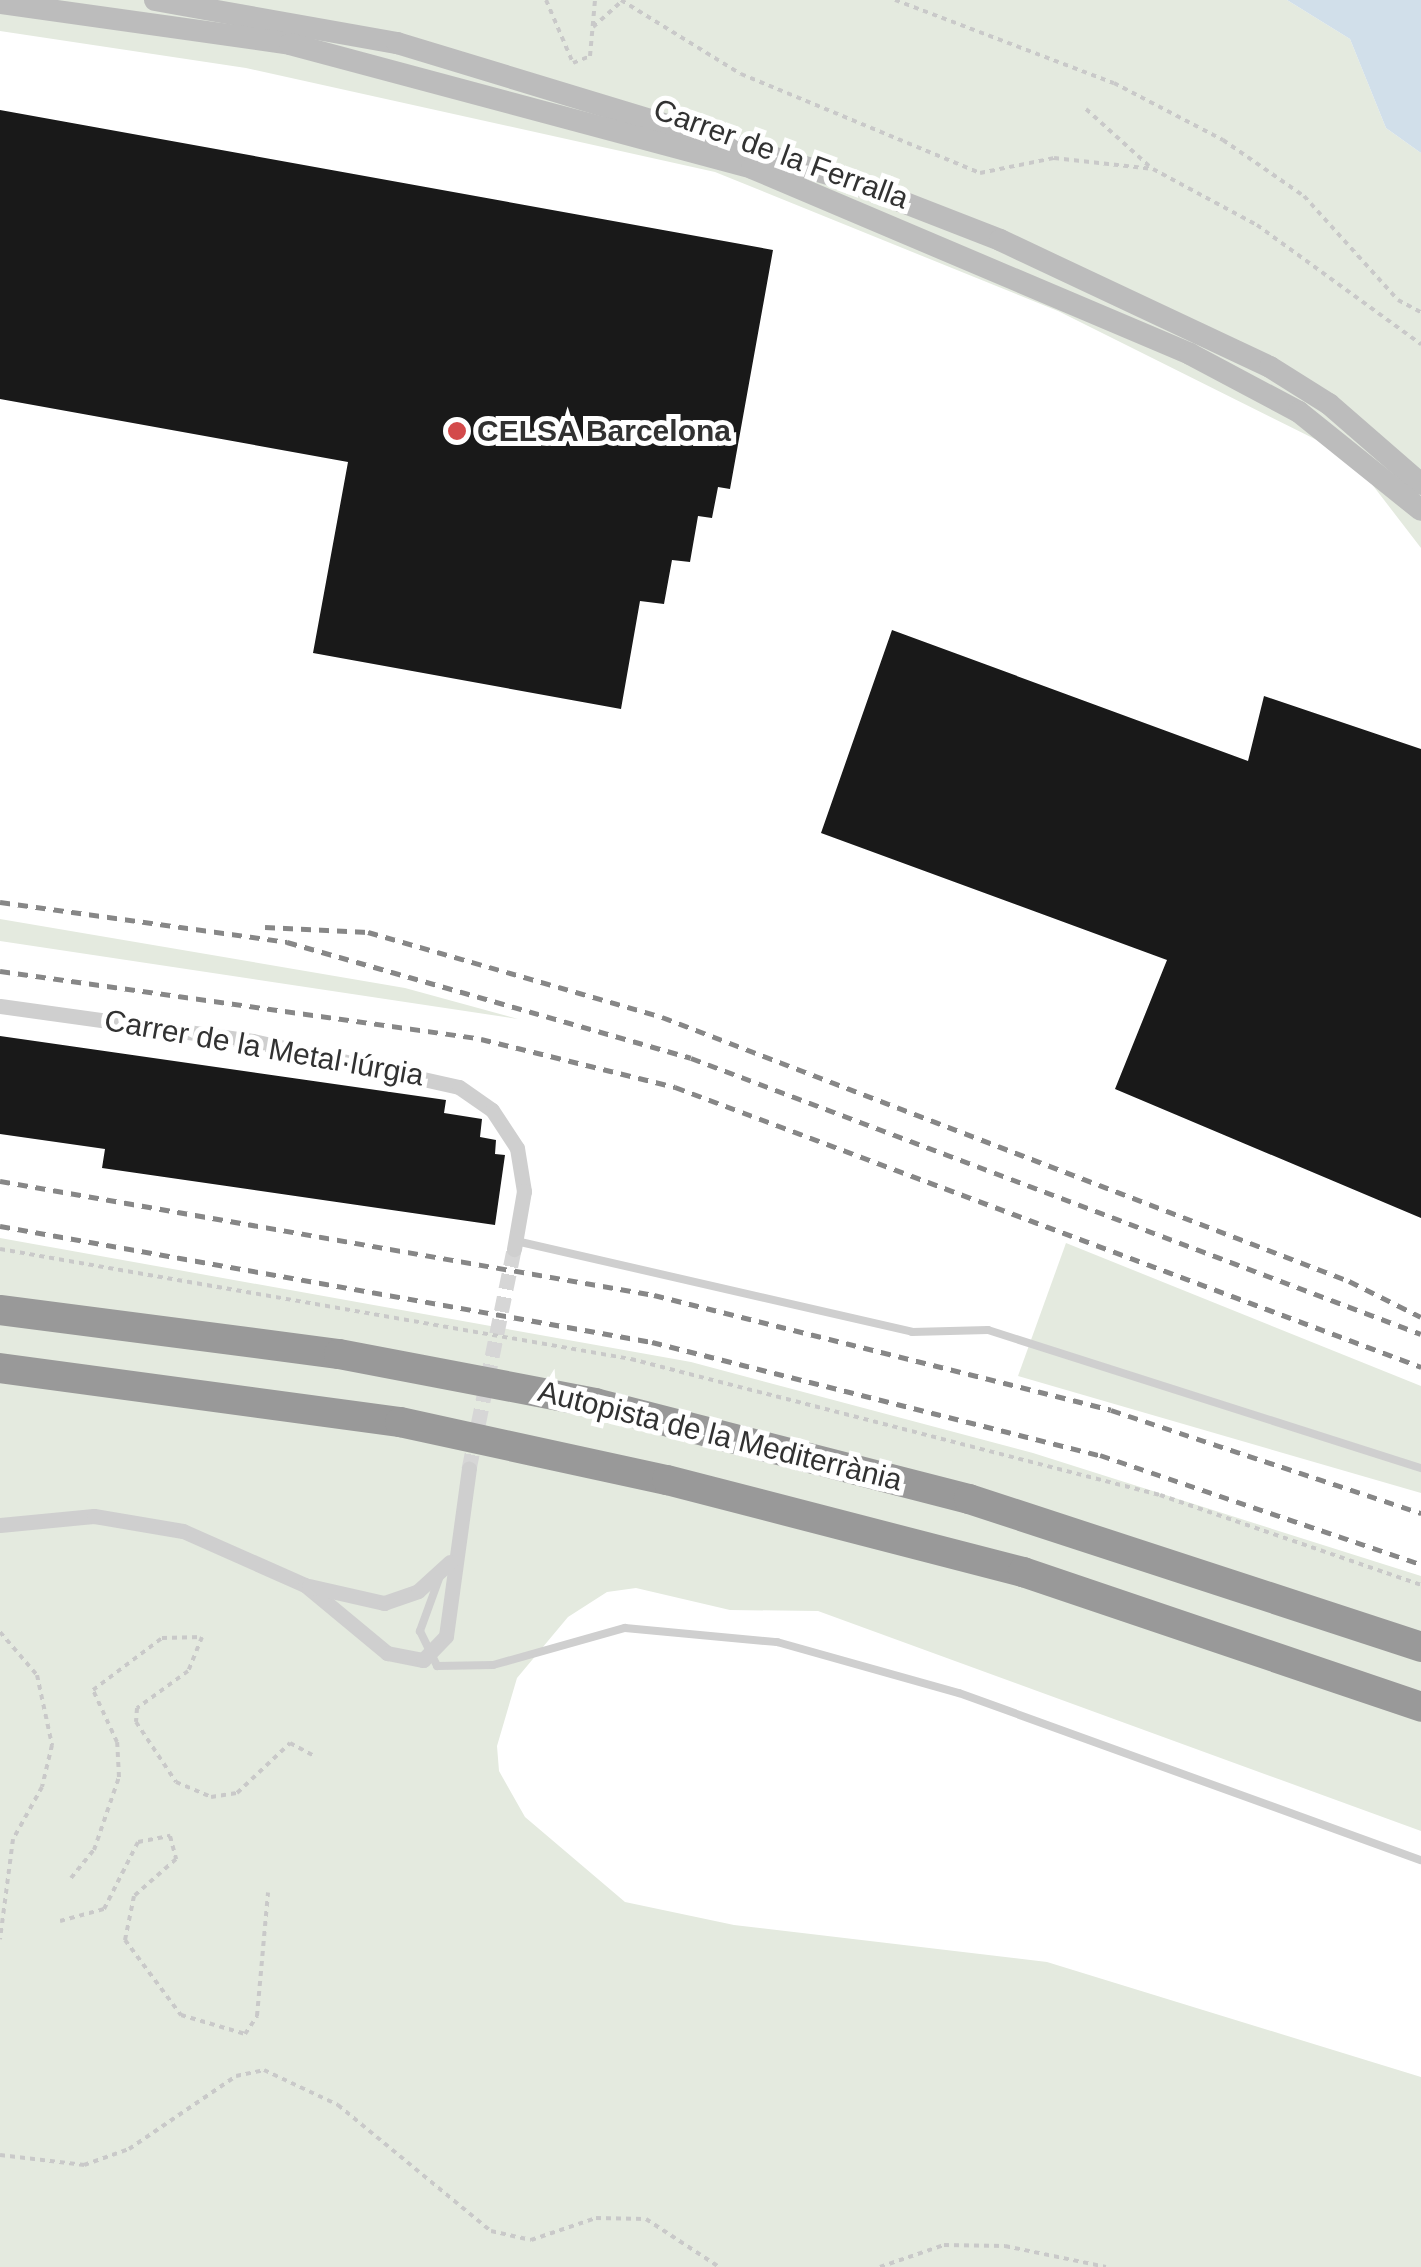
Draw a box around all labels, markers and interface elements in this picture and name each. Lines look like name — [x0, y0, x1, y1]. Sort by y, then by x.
street label: Carrer de la Ferralla — [649, 91, 913, 217]
place label: CELSA Barcelona — [477, 413, 732, 449]
marker: CELSA Barcelona — [446, 420, 468, 442]
street label: Carrer de la Metal·lúrgia — [102, 1002, 426, 1094]
street label: Autopista de la Mediterrània — [534, 1373, 906, 1499]

